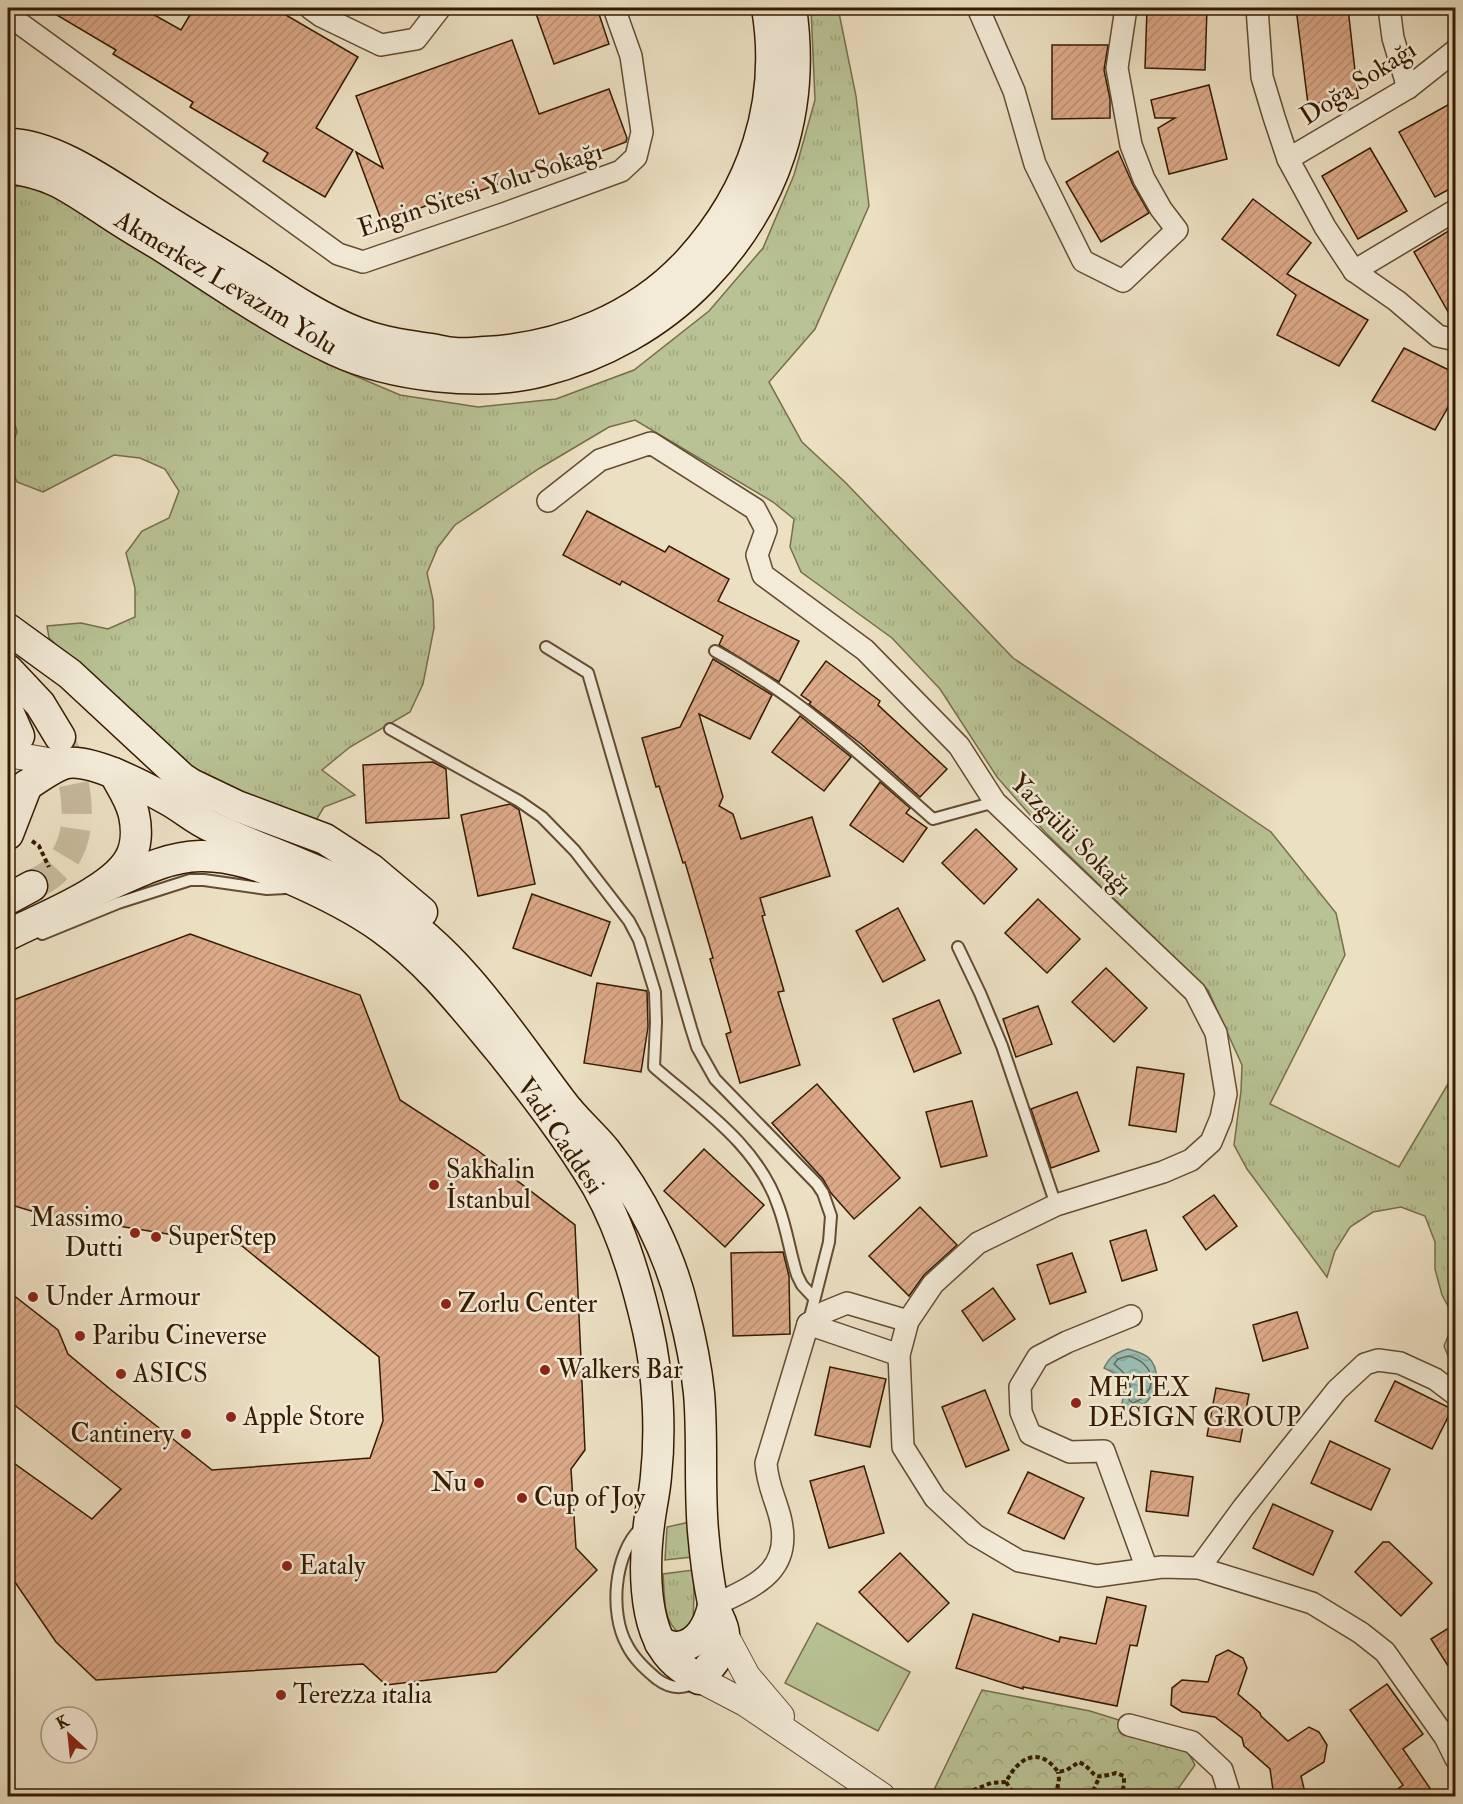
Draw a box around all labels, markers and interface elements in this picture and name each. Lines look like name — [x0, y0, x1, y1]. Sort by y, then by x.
street label: Doğa Sokağı — [1294, 34, 1422, 132]
street label: Engin Sitesi Yolu Sokağı — [354, 135, 606, 245]
street label: Akmerkez Levazım Yolu — [108, 203, 343, 362]
street label: Yazgülü Sokağı — [1003, 767, 1139, 903]
street label: Vadi Caddesi — [509, 1072, 611, 1201]
place label: Sakhalin İstanbul — [446, 1154, 535, 1216]
marker: Sakhalin İstanbul — [427, 1178, 441, 1192]
place label: Massimo Dutti — [30, 1202, 123, 1264]
place label: SuperStep — [168, 1221, 276, 1254]
marker: Massimo Dutti — [128, 1226, 142, 1240]
marker: SuperStep — [149, 1230, 163, 1244]
place label: Under Armour — [45, 1281, 201, 1313]
place label: Zorlu Center — [458, 1288, 598, 1320]
marker: Under Armour — [26, 1290, 40, 1304]
marker: Zorlu Center — [439, 1297, 453, 1311]
place label: Paribu Cineverse — [92, 1320, 267, 1352]
marker: Paribu Cineverse — [73, 1329, 87, 1343]
place label: Walkers Bar — [556, 1354, 683, 1386]
place label: ASICS — [132, 1358, 208, 1390]
marker: Walkers Bar — [538, 1363, 552, 1377]
marker: ASICS — [114, 1367, 128, 1381]
place label: METEX DESIGN GROUP — [1088, 1372, 1301, 1434]
marker: METEX DESIGN GROUP — [1069, 1396, 1083, 1410]
place label: Apple Store — [242, 1401, 364, 1434]
marker: Apple Store — [224, 1410, 238, 1424]
place label: Cantinery — [70, 1418, 175, 1450]
marker: Cantinery — [179, 1427, 193, 1441]
place label: Nu — [431, 1467, 467, 1499]
marker: Nu — [472, 1476, 486, 1490]
place label: Cup of Joy — [534, 1482, 646, 1515]
marker: Cup of Joy — [515, 1491, 529, 1505]
place label: Eataly — [299, 1550, 366, 1582]
marker: Eataly — [280, 1559, 294, 1573]
place label: Terezza italia — [293, 1679, 432, 1711]
marker: Terezza italia — [274, 1688, 288, 1702]
north arrow — [39, 1705, 99, 1765]
text: K — [53, 1711, 73, 1734]

